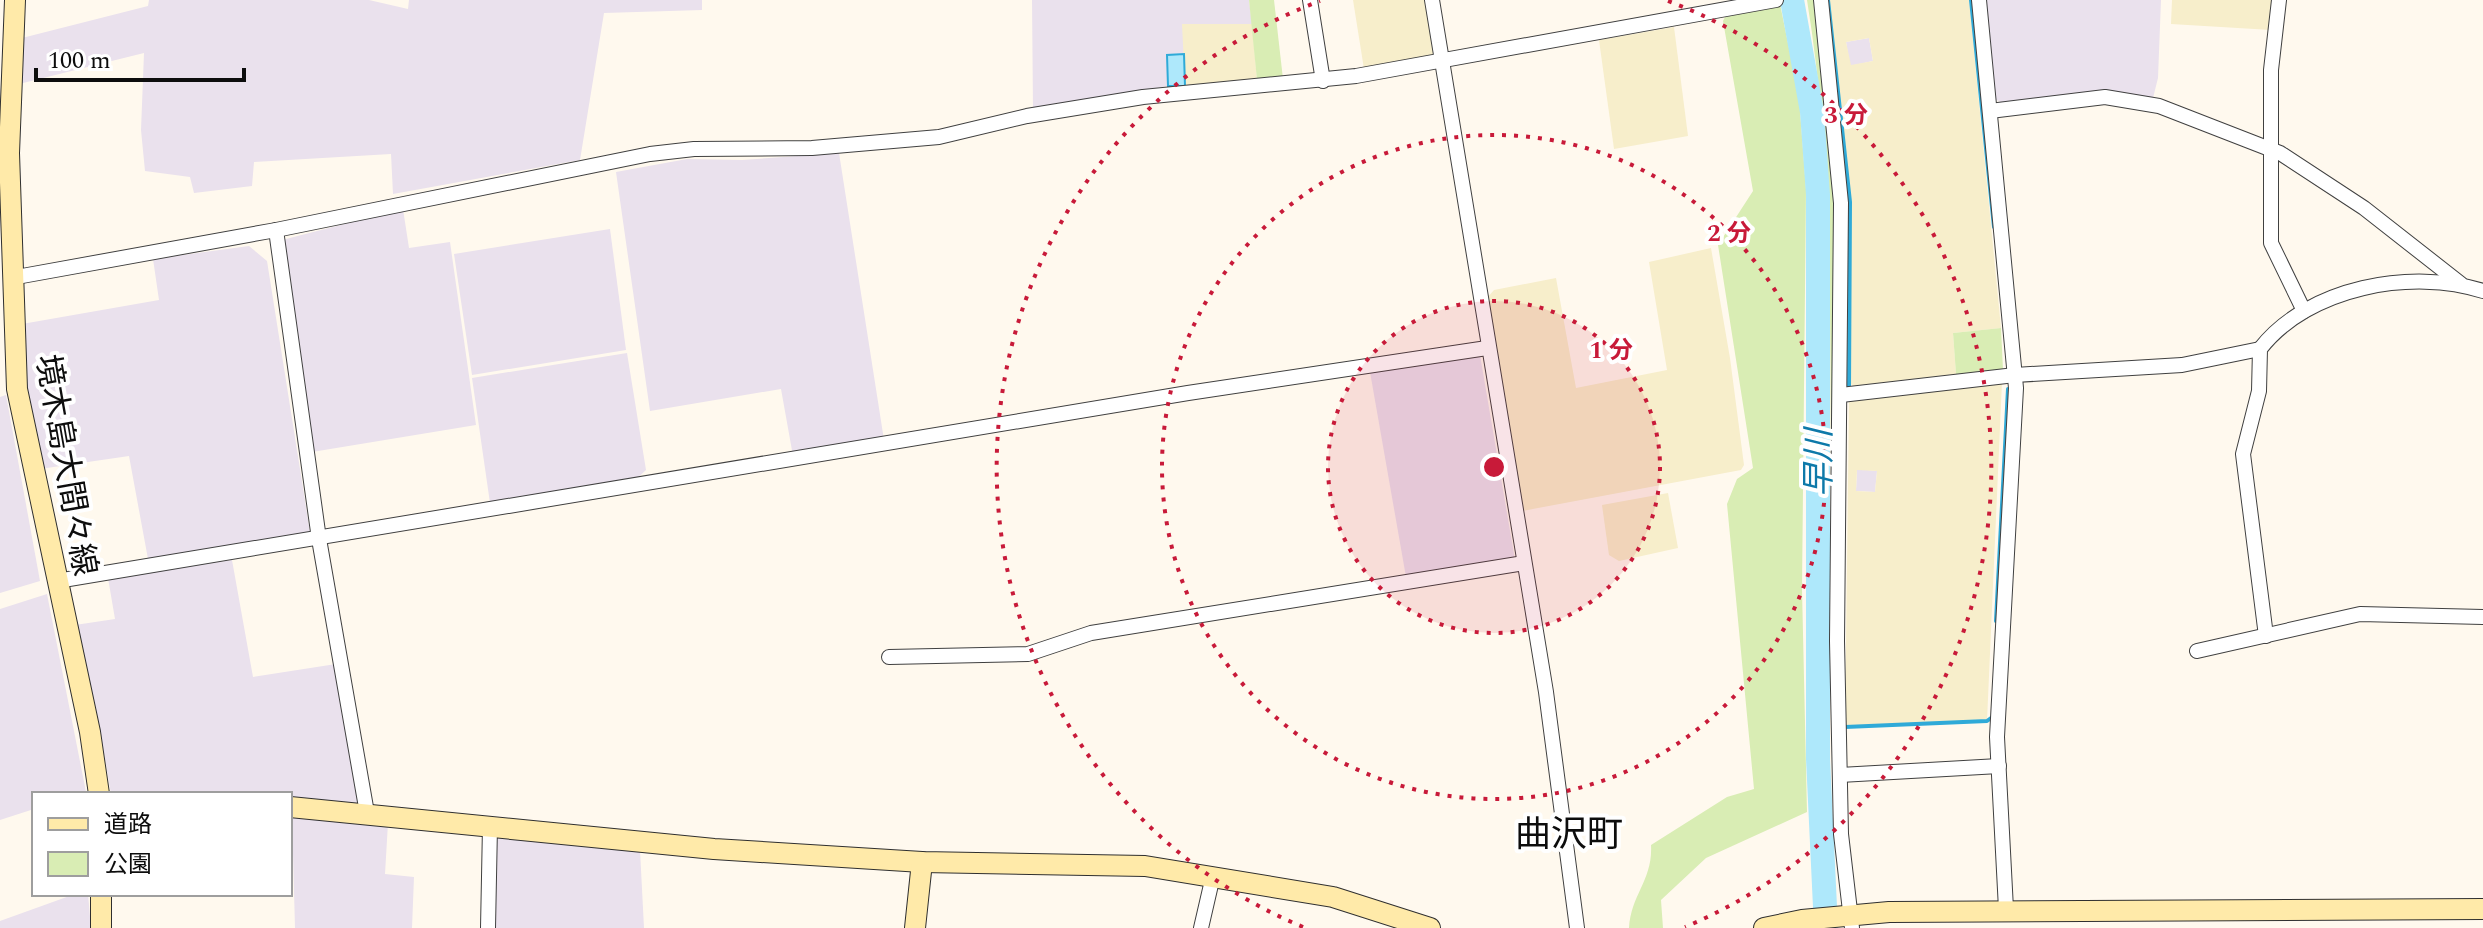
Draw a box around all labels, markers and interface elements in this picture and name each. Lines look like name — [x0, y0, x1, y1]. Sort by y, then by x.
scale bar — [36, 32, 244, 82]
text: 100 m — [48, 43, 111, 79]
text: 3 分 — [1824, 98, 1868, 134]
text: 2 分 — [1707, 216, 1751, 252]
text: 1 分 — [1589, 333, 1633, 369]
street label: 境木島大間々線 — [22, 351, 109, 580]
water label: 早川 — [1794, 426, 1846, 497]
centre of rings — [1480, 453, 1508, 481]
legend — [32, 792, 292, 896]
text: 道路 — [104, 807, 152, 843]
district label: 曲沢町 — [1515, 808, 1623, 863]
text: 公園 — [104, 847, 152, 883]

